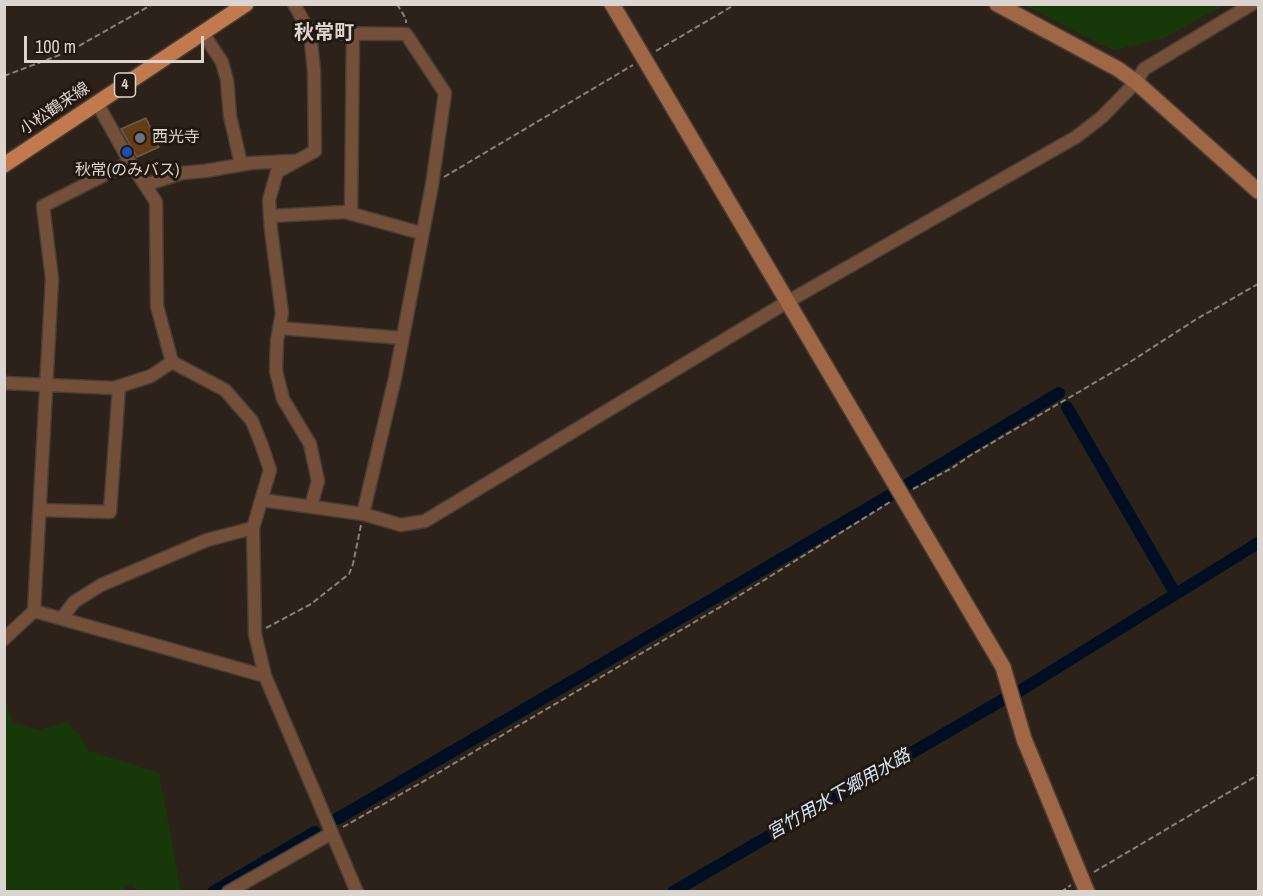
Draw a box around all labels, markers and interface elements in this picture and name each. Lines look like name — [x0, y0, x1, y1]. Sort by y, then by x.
district label: 秋常町 — [294, 22, 354, 46]
scale bar — [27, 24, 207, 62]
text: 100 m — [35, 34, 76, 59]
road number: 4 — [114, 73, 136, 97]
street label: 小松鶴来線 — [16, 79, 94, 139]
place label: 西光寺 — [152, 128, 200, 148]
marker: 西光寺 — [133, 131, 147, 145]
marker: 秋常(のみバス) — [120, 145, 134, 159]
place label: 秋常(のみバス) — [75, 161, 179, 181]
water label: 宮竹用水下郷用水路 — [763, 745, 915, 845]

